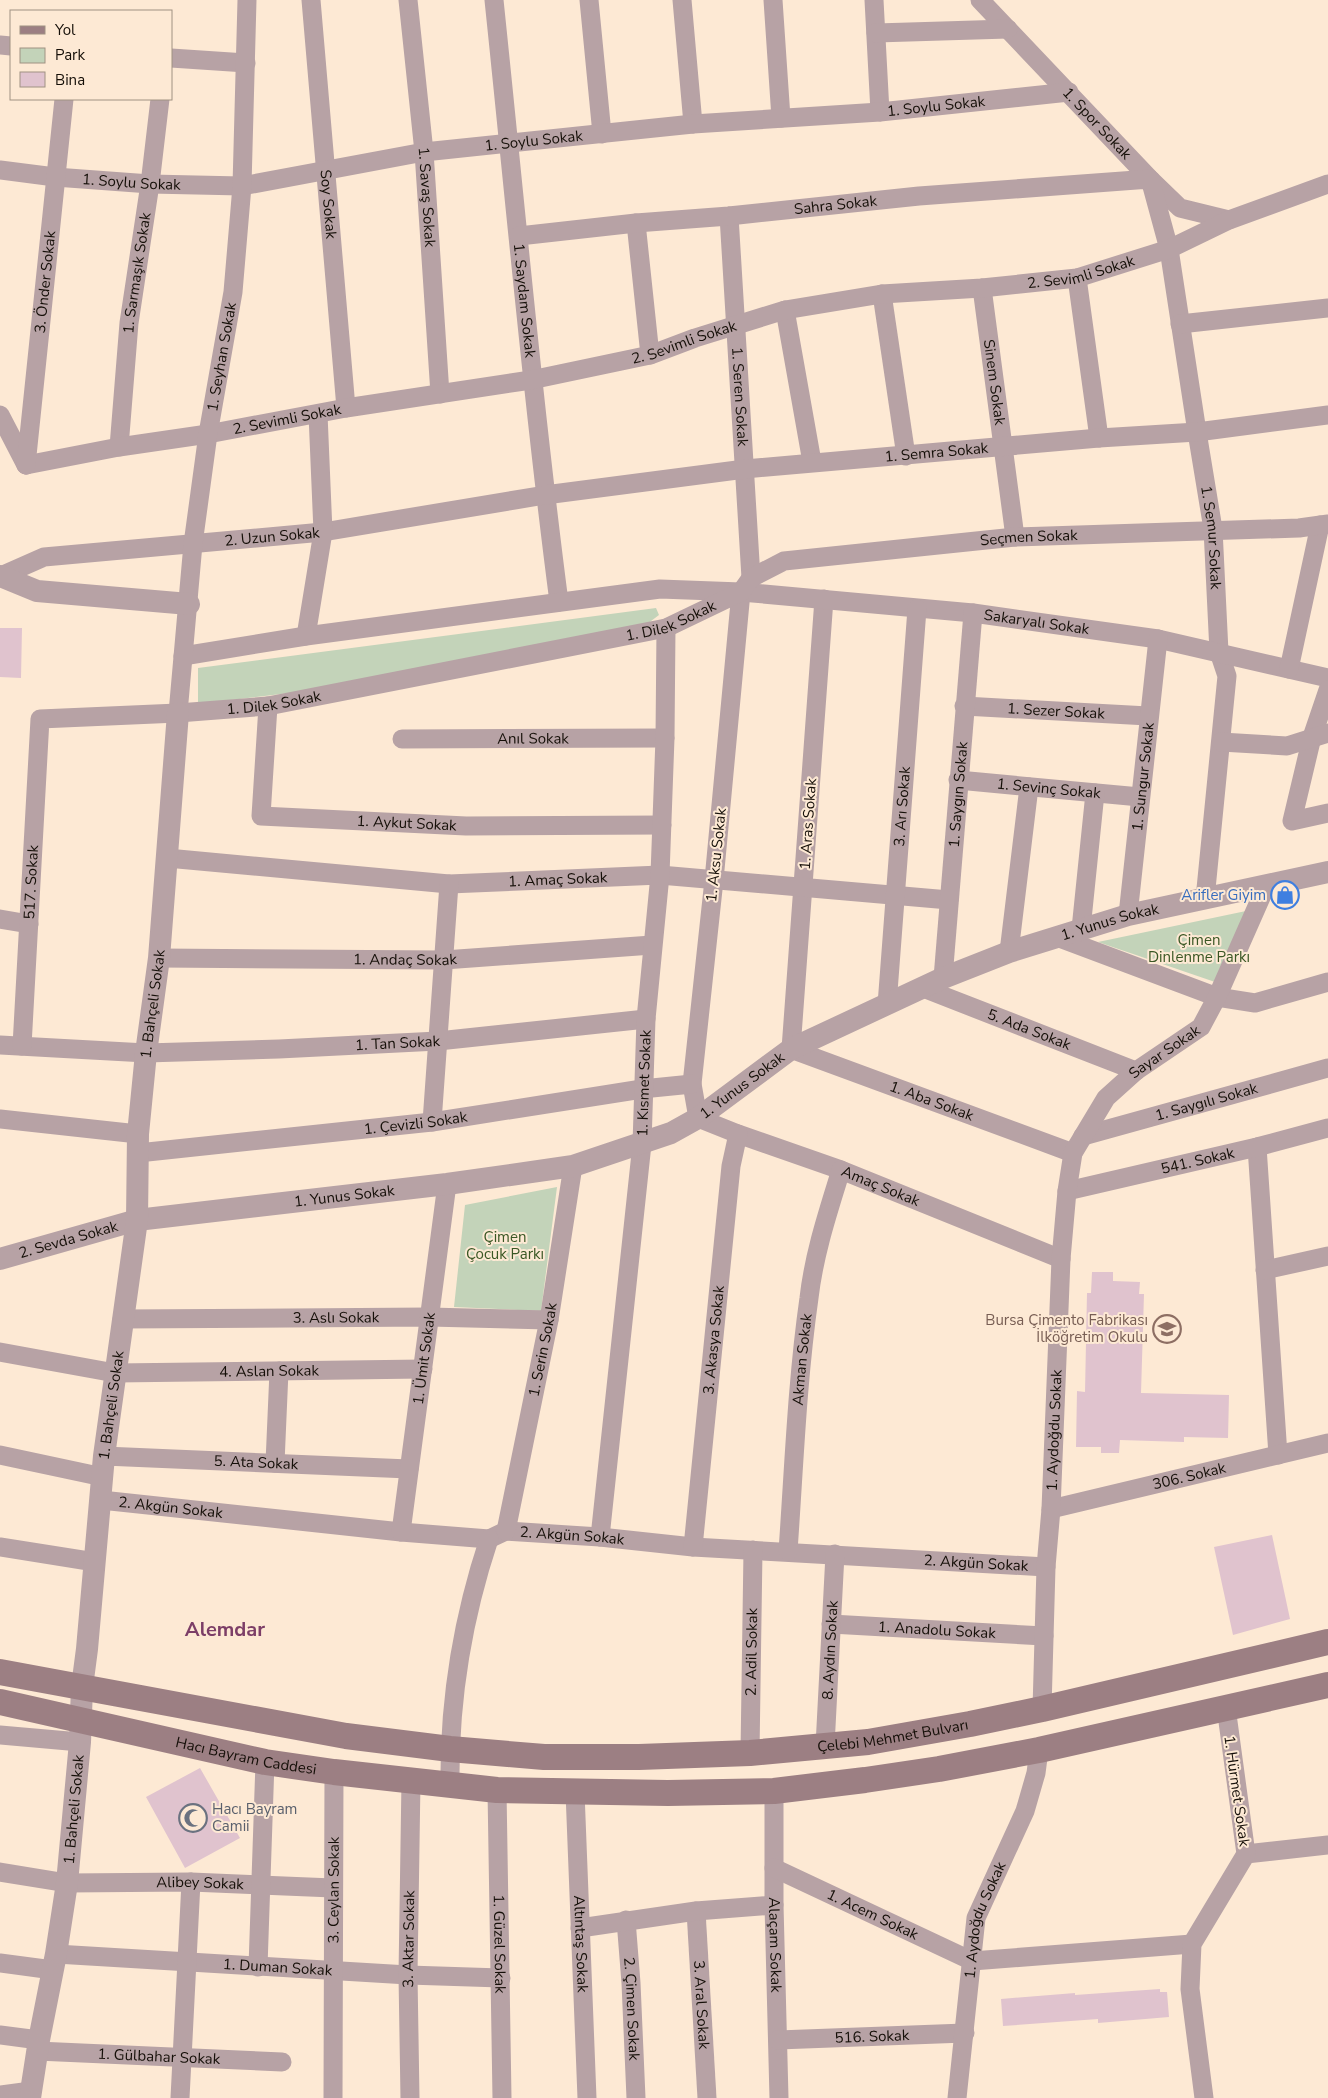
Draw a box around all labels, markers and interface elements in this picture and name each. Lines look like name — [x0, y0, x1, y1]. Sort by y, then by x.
legend — [10, 10, 172, 100]
text: Yol — [54, 20, 76, 40]
text: Park — [55, 45, 85, 65]
text: Bina — [55, 70, 85, 90]
street label: 1. Spor Sokak — [1058, 83, 1136, 164]
street label: 1. Soylu Sokak — [886, 91, 987, 121]
street label: 1. Soylu Sokak — [483, 125, 584, 156]
street label: 1. Savaş Sokak — [414, 146, 440, 248]
street label: 1. Soylu Sokak — [81, 169, 181, 195]
street label: Soy Sokak — [316, 169, 341, 240]
street label: Sahra Sokak — [793, 190, 878, 219]
street label: 1. Sarmaşık Sokak — [118, 211, 156, 334]
street label: 3. Önder Sokak — [30, 229, 60, 334]
street label: 1. Saydam Sokak — [509, 242, 541, 359]
street label: 2. Sevimli Sokak — [1026, 250, 1137, 293]
street label: 1. Seyhan Sokak — [202, 300, 241, 413]
street label: 2. Sevimli Sokak — [630, 316, 739, 369]
street label: Sinem Sokak — [979, 338, 1010, 427]
street label: 1. Seren Sokak — [727, 346, 753, 447]
street label: 2. Sevimli Sokak — [231, 399, 343, 439]
street label: 1. Semra Sokak — [884, 438, 990, 467]
street label: 1. Semur Sokak — [1196, 484, 1226, 591]
street label: 2. Uzun Sokak — [224, 522, 321, 551]
street label: Seçmen Sokak — [979, 525, 1078, 551]
street label: 1. Dilek Sokak — [624, 595, 720, 646]
street label: Sakaryalı Sokak — [983, 605, 1091, 639]
street label: 1. Dilek Sokak — [226, 686, 323, 719]
street label: 1. Sezer Sokak — [1006, 698, 1106, 724]
street label: 1. Sungur Sokak — [1127, 721, 1159, 832]
street label: Anıl Sokak — [497, 728, 569, 749]
street label: 1. Saygın Sokak — [944, 740, 972, 848]
street label: 3. Arı Sokak — [889, 765, 915, 847]
street label: 1. Sevinç Sokak — [996, 774, 1102, 803]
street label: 1. Aras Sokak — [795, 777, 821, 871]
street label: 1. Aksu Sokak — [701, 806, 731, 903]
street label: 1. Aykut Sokak — [356, 811, 458, 836]
street label: 517. Sokak — [19, 844, 43, 920]
street label: 1. Amaç Sokak — [508, 867, 608, 891]
shop icon: Arifler Giyim — [1270, 880, 1300, 910]
place label: Arifler Giyim — [1181, 885, 1266, 905]
street label: 1. Yunus Sokak — [1058, 899, 1161, 945]
park label: Çimen Dinlenme Parkı — [1148, 930, 1250, 967]
street label: 1. Bahçeli Sokak — [135, 948, 170, 1060]
street label: 1. Andaç Sokak — [353, 949, 458, 970]
street label: 5. Ada Sokak — [984, 1004, 1074, 1055]
street label: Sayar Sokak — [1124, 1020, 1205, 1083]
street label: 1. Kısmet Sokak — [632, 1029, 656, 1137]
street label: 1. Tan Sokak — [355, 1031, 441, 1055]
street label: 1. Yunus Sokak — [696, 1047, 789, 1123]
street label: 1. Aba Sokak — [887, 1076, 977, 1126]
street label: 1. Saygılı Sokak — [1153, 1078, 1260, 1126]
street label: 1. Çevizli Sokak — [363, 1107, 469, 1139]
street label: 541. Sokak — [1159, 1142, 1237, 1179]
street label: Amaç Sokak — [838, 1161, 923, 1211]
street label: 1. Yunus Sokak — [293, 1180, 396, 1212]
street label: 2. Sevda Sokak — [16, 1216, 121, 1263]
park label: Çimen Çocuk Parkı — [466, 1227, 544, 1264]
street label: 3. Akasya Sokak — [698, 1284, 729, 1396]
street label: 1. Serin Sokak — [524, 1301, 562, 1398]
street label: 3. Aslı Sokak — [293, 1307, 380, 1328]
place label: Bursa Çimento Fabrikası İlköğretim Okulu — [985, 1310, 1148, 1347]
street label: 1. Ümit Sokak — [408, 1311, 440, 1406]
street label: Akman Sokak — [788, 1312, 817, 1406]
school or university icon: Bursa Çimento Fabrikası İlköğretim Okulu — [1152, 1314, 1182, 1344]
street label: 1. Bahçeli Sokak — [94, 1349, 129, 1461]
street label: 4. Aslan Sokak — [219, 1360, 320, 1382]
street label: 1. Aydoğdu Sokak — [1042, 1369, 1067, 1492]
street label: 5. Ata Sokak — [213, 1451, 299, 1474]
street label: 306. Sokak — [1150, 1458, 1228, 1494]
street label: 2. Akgün Sokak — [118, 1492, 224, 1523]
street label: 2. Akgün Sokak — [519, 1522, 626, 1550]
street label: 2. Akgün Sokak — [923, 1550, 1029, 1576]
street label: 8. Aydın Sokak — [817, 1599, 843, 1700]
street label: 2. Adil Sokak — [741, 1607, 762, 1696]
district label: Alemdar — [185, 1616, 265, 1643]
street label: 1. Anadolu Sokak — [877, 1617, 997, 1643]
street label: Çelebi Mehmet Bulvarı — [816, 1714, 970, 1757]
street label: Hacı Bayram Caddesi — [174, 1732, 318, 1779]
street label: 1. Hürmet Sokak — [1219, 1734, 1255, 1848]
street label: 1. Bahçeli Sokak — [59, 1753, 89, 1865]
place label: Hacı Bayram Camii — [212, 1799, 297, 1836]
mosque icon: Hacı Bayram Camii — [178, 1803, 208, 1833]
street label: 3. Ceylan Sokak — [323, 1836, 344, 1943]
street label: 1. Aydoğdu Sokak — [960, 1858, 1011, 1980]
street label: Alibey Sokak — [156, 1872, 245, 1894]
street label: 1. Acem Sokak — [824, 1884, 922, 1945]
street label: 3. Aktar Sokak — [398, 1890, 419, 1988]
street label: 1. Güzel Sokak — [489, 1894, 510, 1994]
street label: Altıntaş Sokak — [569, 1895, 593, 1993]
street label: Alaçam Sokak — [764, 1897, 786, 1993]
street label: 1. Duman Sokak — [222, 1954, 333, 1980]
street label: 2. Çimen Sokak — [619, 1956, 644, 2061]
street label: 3. Aral Sokak — [689, 1960, 714, 2050]
street label: 516. Sokak — [834, 2025, 910, 2048]
street label: 1. Gülbahar Sokak — [97, 2044, 221, 2069]

